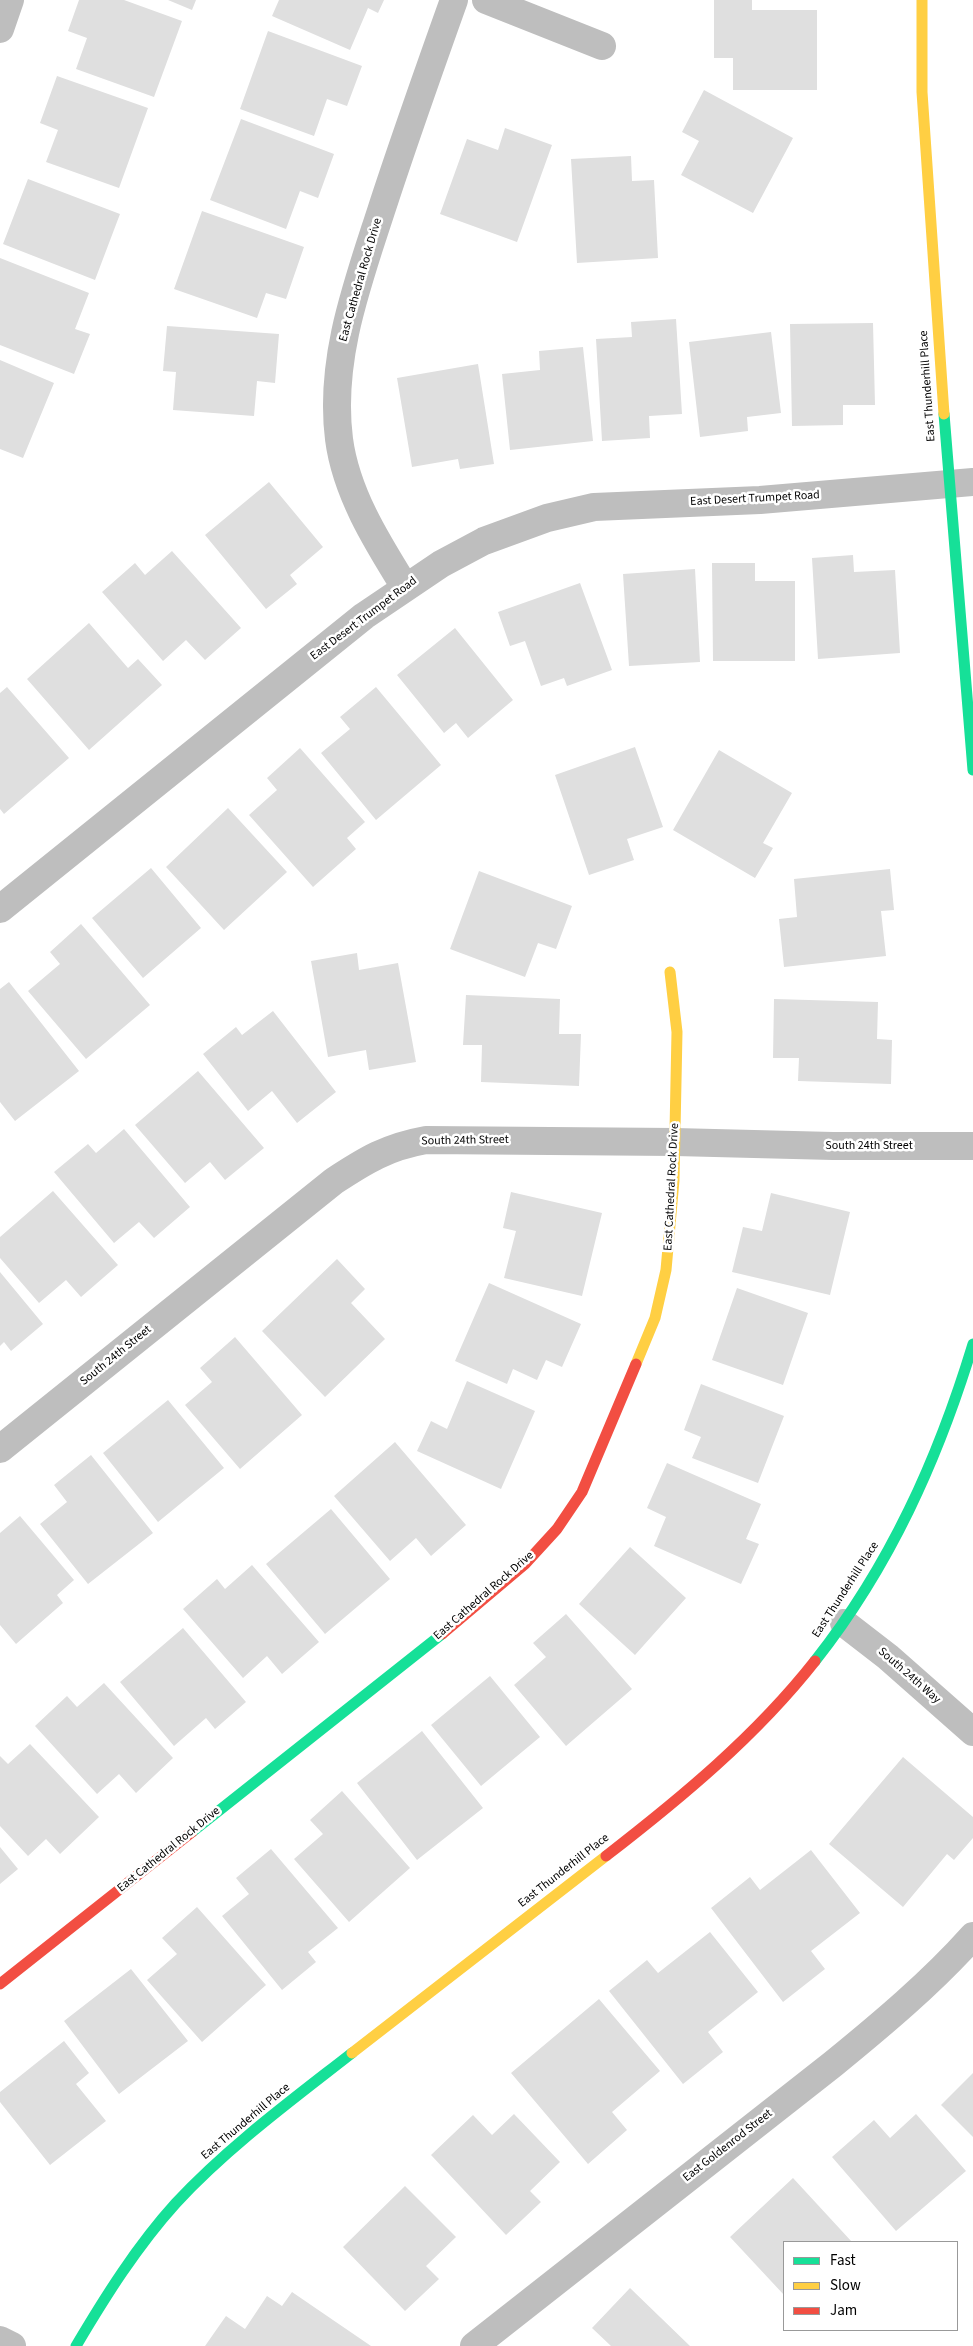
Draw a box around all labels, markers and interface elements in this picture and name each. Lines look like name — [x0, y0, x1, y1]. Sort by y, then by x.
street label: East Cathedral Rock Drive — [336, 217, 386, 343]
street label: East Thunderhill Place — [917, 330, 939, 442]
street label: East Desert Trumpet Road — [690, 488, 820, 510]
street label: East Desert Trumpet Road — [308, 574, 420, 664]
street label: East Cathedral Rock Drive — [661, 1123, 683, 1251]
street label: South 24th Street — [421, 1133, 509, 1149]
street label: South 24th Street — [825, 1139, 913, 1153]
street label: South 24th Street — [78, 1323, 154, 1389]
street label: East Thunderhill Place — [810, 1539, 882, 1641]
street label: East Cathedral Rock Drive — [431, 1549, 537, 1643]
street label: South 24th Way — [875, 1645, 943, 1707]
street label: East Cathedral Rock Drive — [115, 1804, 223, 1896]
street label: East Thunderhill Place — [516, 1831, 612, 1911]
street label: East Thunderhill Place — [199, 2081, 293, 2163]
street label: East Goldenrod Street — [680, 2107, 776, 2185]
legend — [783, 2241, 958, 2331]
text: Fast — [830, 2250, 856, 2271]
text: Slow — [830, 2275, 861, 2296]
text: Jam — [830, 2300, 857, 2321]

